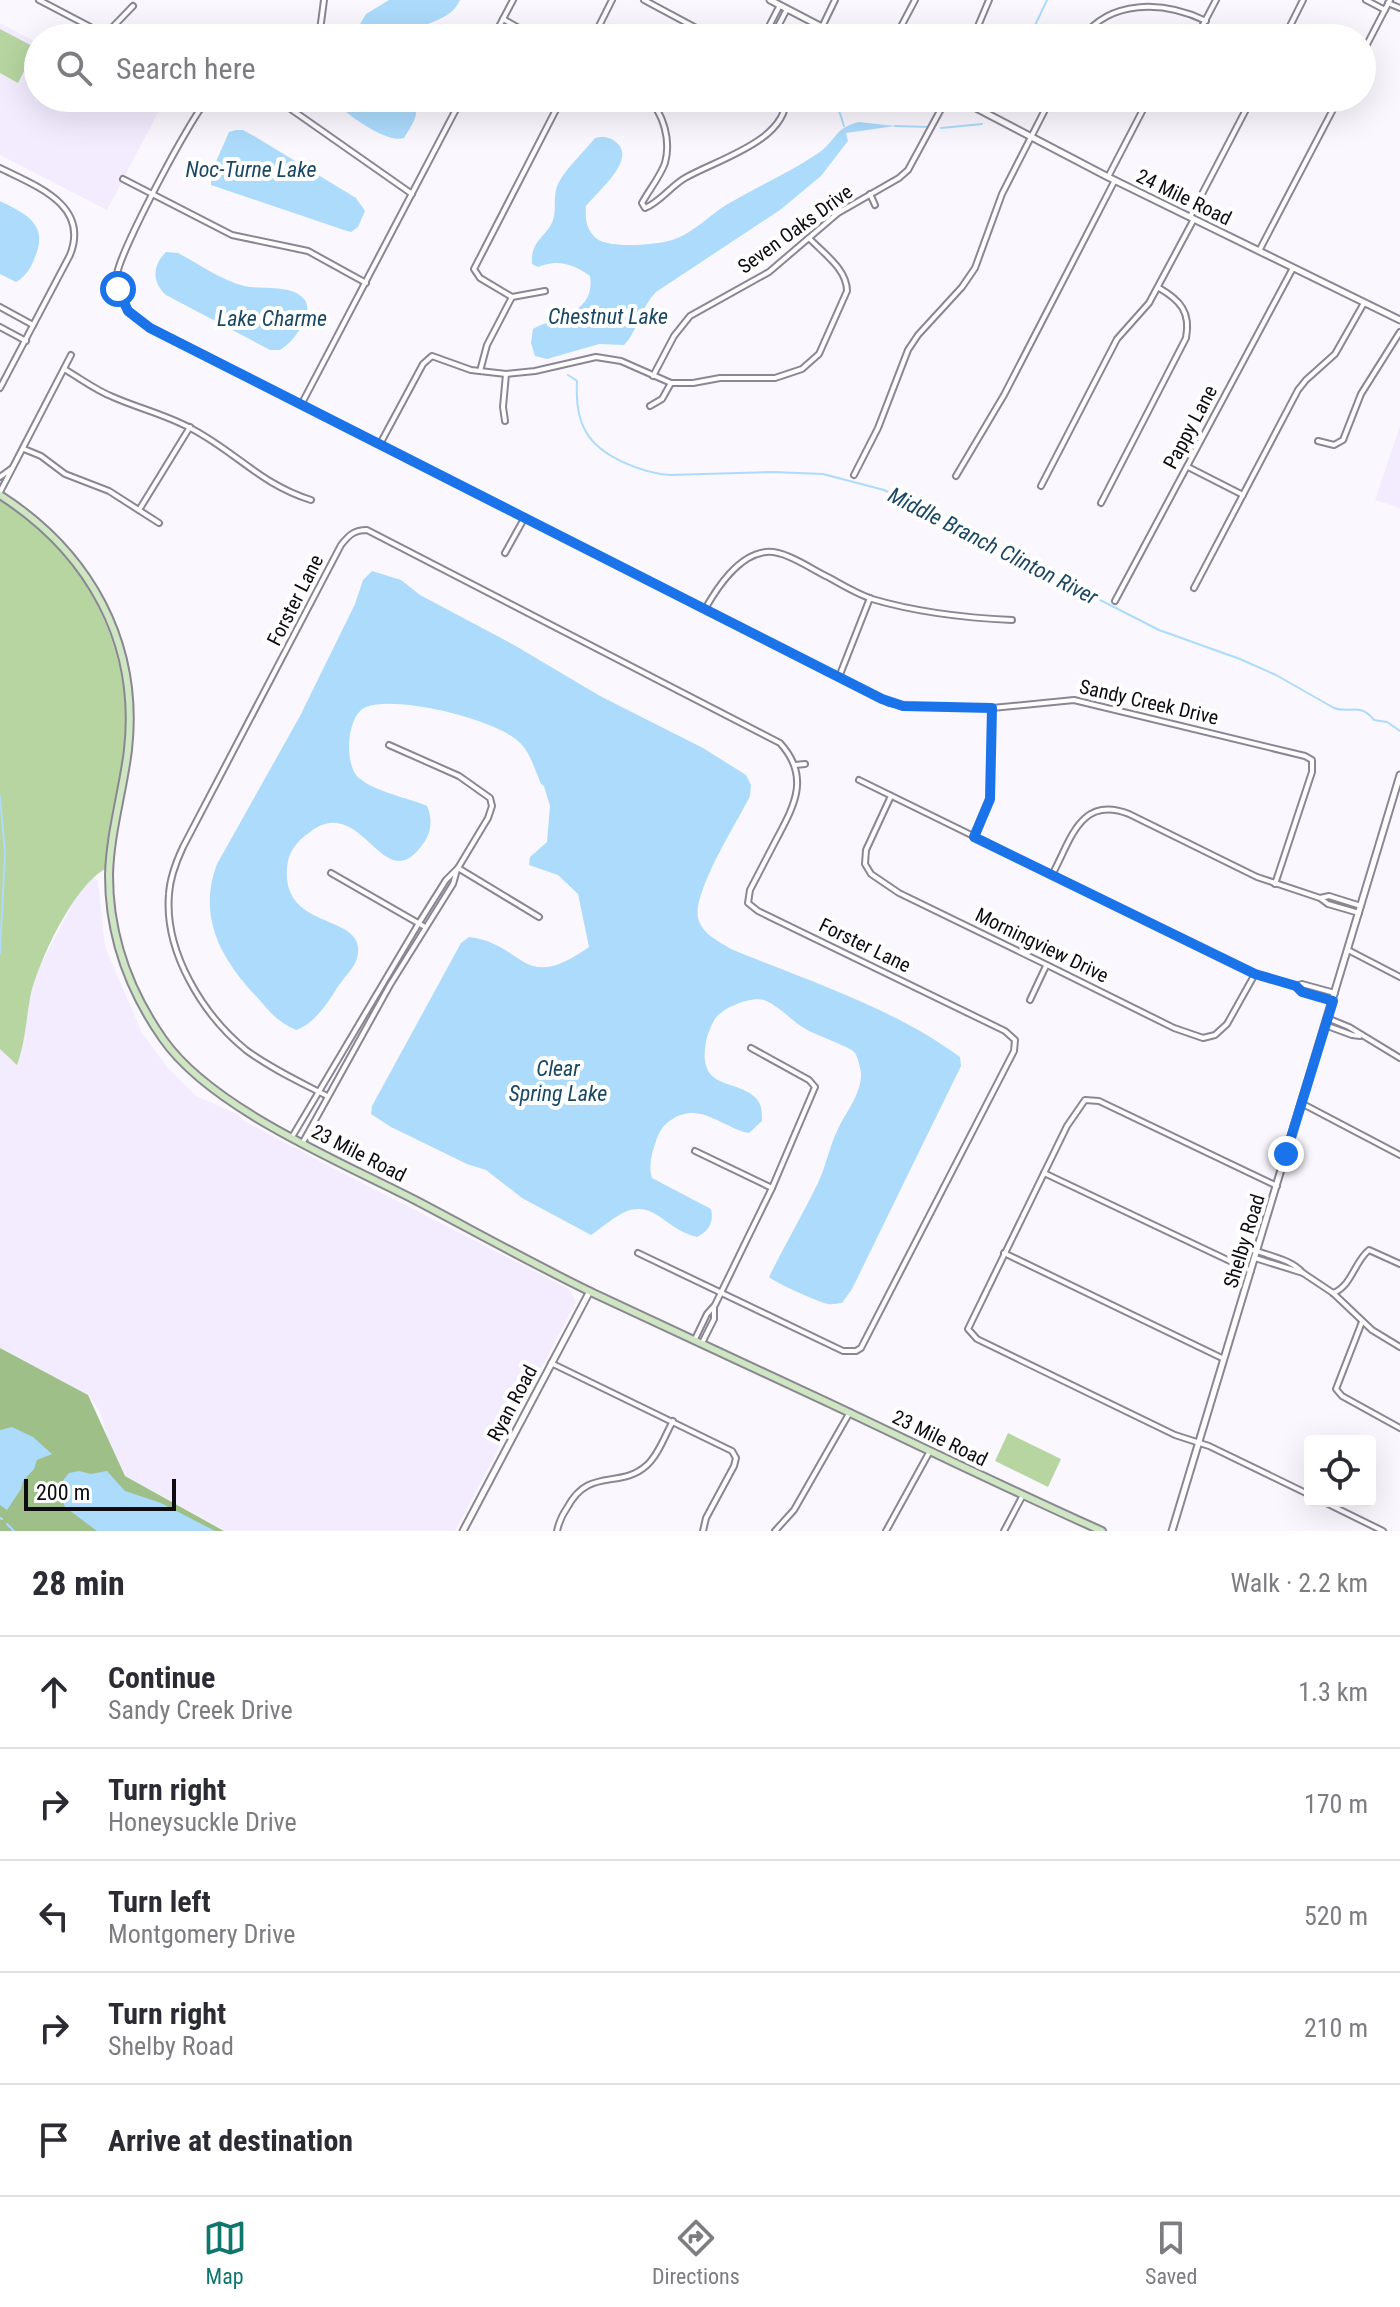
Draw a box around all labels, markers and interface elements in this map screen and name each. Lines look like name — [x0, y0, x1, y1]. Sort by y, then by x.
search box — [24, 24, 1376, 112]
icon: search — [52, 46, 96, 90]
text: Search here — [116, 51, 256, 86]
water label: Noc-Turne Lake — [185, 157, 317, 182]
street label: 24 Mile Road — [1133, 164, 1235, 230]
street label: Seven Oaks Drive — [733, 179, 857, 279]
route start — [100, 271, 136, 307]
water label: Chestnut Lake — [548, 304, 668, 329]
water label: Lake Charme — [217, 306, 327, 331]
street label: Pappy Lane — [1158, 381, 1222, 473]
water label: Middle Branch Clinton River — [884, 482, 1102, 610]
street label: Forster Lane — [262, 551, 328, 649]
street label: Sandy Creek Drive — [1077, 674, 1221, 730]
street label: Morningview Drive — [972, 902, 1112, 988]
street label: Forster Lane — [815, 913, 915, 977]
water label: Clear Spring Lake — [509, 1056, 607, 1106]
street label: 23 Mile Road — [308, 1119, 410, 1187]
route end — [1268, 1136, 1304, 1172]
street label: Shelby Road — [1218, 1191, 1270, 1291]
street label: Ryan Road — [482, 1361, 542, 1445]
street label: 23 Mile Road — [889, 1405, 991, 1471]
map controls — [1304, 1435, 1376, 1507]
button: locate — [1304, 1435, 1376, 1507]
scale bar — [24, 1475, 176, 1511]
text: 200 m — [36, 1480, 90, 1505]
text: 28 min — [32, 1563, 125, 1603]
text: Walk · 2.2 km — [1230, 1568, 1368, 1598]
text: Continue — [108, 1660, 215, 1695]
icon: ahead — [32, 1670, 76, 1714]
text: 1.3 km — [1298, 1677, 1368, 1707]
text: Sandy Creek Drive — [108, 1695, 293, 1725]
text: Turn right — [108, 1772, 226, 1807]
icon: right — [32, 1782, 76, 1826]
text: 170 m — [1304, 1789, 1368, 1819]
text: Honeysuckle Drive — [108, 1807, 297, 1837]
text: Turn left — [108, 1884, 211, 1919]
icon: left — [32, 1894, 76, 1938]
text: 520 m — [1304, 1901, 1368, 1931]
text: Montgomery Drive — [108, 1919, 295, 1949]
text: Turn right — [108, 1996, 226, 2031]
icon: right — [32, 2006, 76, 2050]
text: 210 m — [1304, 2013, 1368, 2043]
text: Shelby Road — [108, 2031, 234, 2061]
icon: arrive — [32, 2118, 76, 2162]
text: Arrive at destination — [108, 2123, 353, 2158]
tab: Map — [203, 2216, 247, 2289]
tab: Directions — [652, 2216, 740, 2289]
tab: Saved — [1145, 2216, 1197, 2289]

